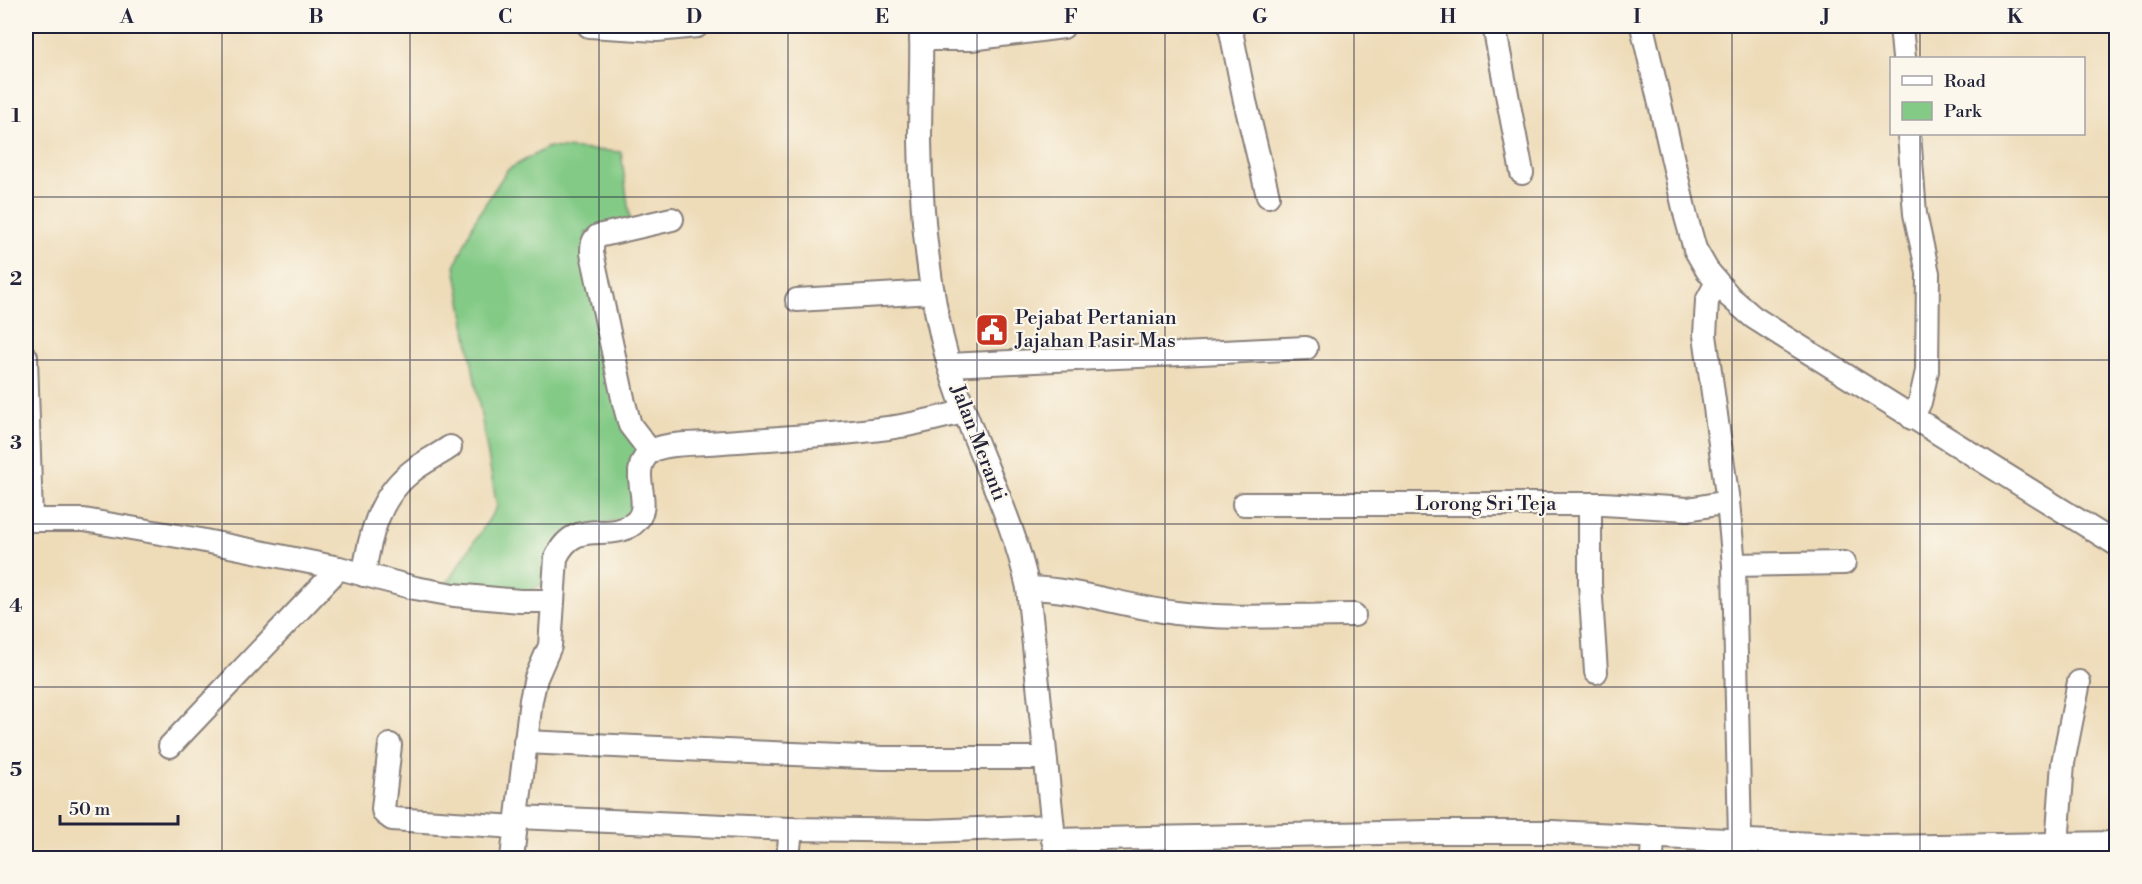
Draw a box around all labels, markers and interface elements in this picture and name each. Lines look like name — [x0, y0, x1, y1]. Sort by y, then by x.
text: A — [119, 5, 135, 30]
text: B — [308, 5, 324, 30]
text: C — [498, 5, 512, 30]
text: D — [686, 5, 702, 30]
text: E — [875, 5, 889, 30]
text: F — [1064, 5, 1078, 30]
text: G — [1252, 5, 1268, 30]
text: H — [1440, 5, 1457, 30]
text: I — [1633, 5, 1641, 30]
text: J — [1819, 5, 1830, 30]
text: K — [2007, 5, 2024, 30]
legend — [1890, 57, 2085, 135]
text: Road — [1944, 70, 1987, 93]
text: Park — [1944, 100, 1983, 123]
text: 1 — [11, 104, 21, 129]
text: 2 — [10, 267, 22, 292]
place label: Pejabat Pertanian Jajahan Pasir Mas — [1014, 306, 1177, 354]
public building icon: Pejabat Pertanian Jajahan Pasir Mas — [974, 312, 1010, 348]
street label: Jalan Meranti — [944, 380, 1012, 505]
text: 3 — [10, 431, 22, 456]
street label: Lorong Sri Teja — [1416, 492, 1557, 517]
text: 4 — [9, 594, 23, 619]
text: 5 — [10, 758, 22, 783]
scale bar — [60, 788, 178, 826]
text: 50 m — [69, 798, 111, 821]

